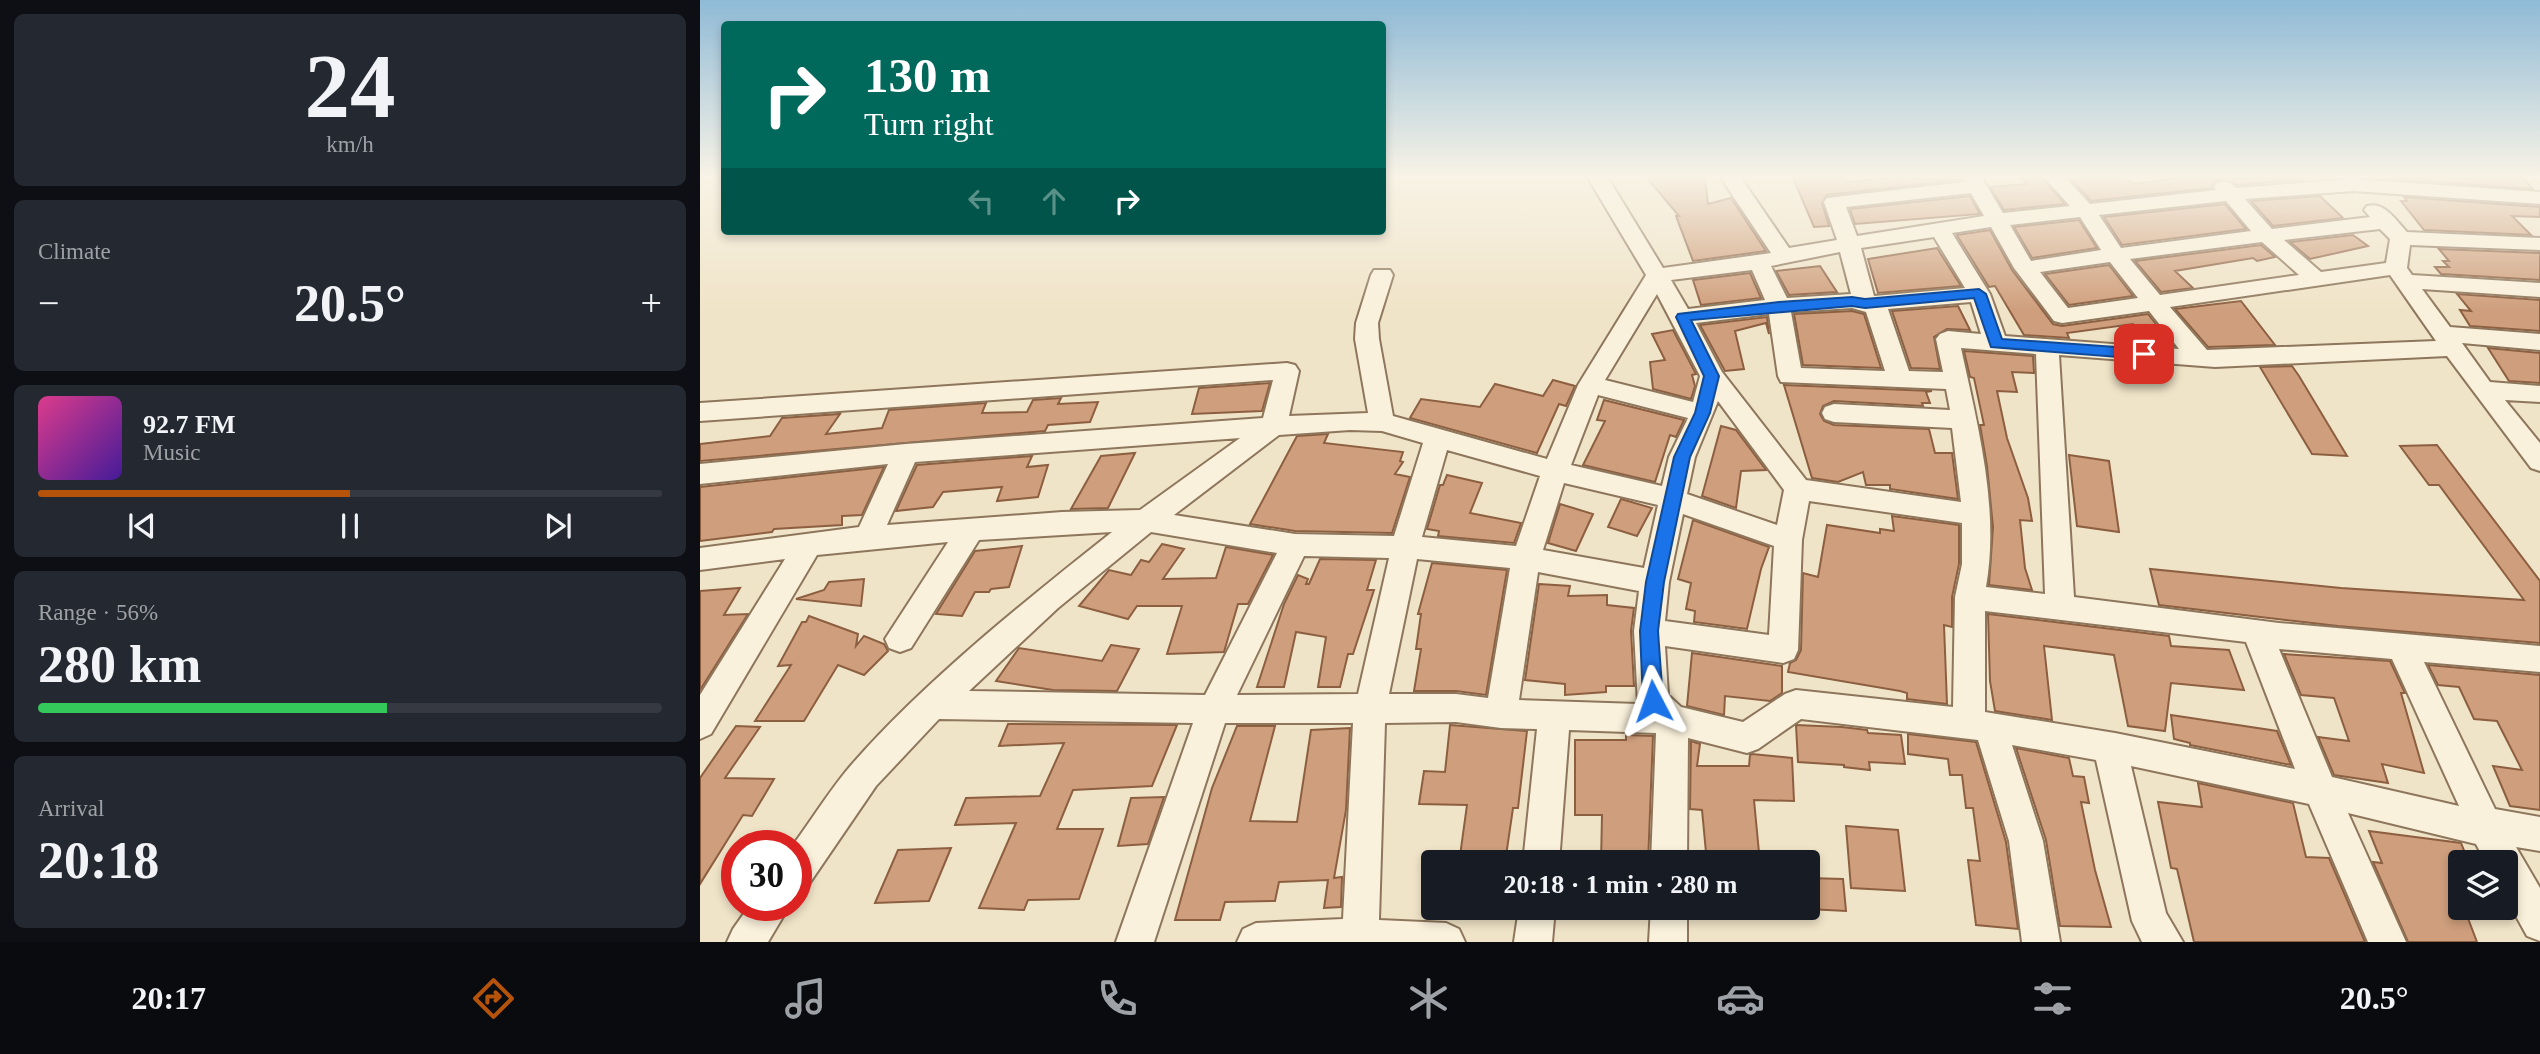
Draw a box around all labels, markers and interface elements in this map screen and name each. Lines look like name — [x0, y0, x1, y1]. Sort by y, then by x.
text: 24 — [305, 36, 396, 137]
text: 130 m — [864, 48, 991, 103]
icon: right — [749, 49, 840, 140]
text: Turn right — [864, 106, 994, 142]
text: km/h — [326, 132, 374, 157]
icon: left — [962, 182, 1000, 220]
icon: ahead — [1035, 182, 1073, 220]
icon: right — [1108, 182, 1146, 220]
text: Climate — [38, 239, 111, 264]
text: 20.5° — [294, 275, 406, 332]
text: − — [38, 282, 59, 324]
text: + — [641, 282, 662, 324]
pin — [2114, 324, 2174, 384]
icon: arrive — [2125, 335, 2163, 373]
text: 92.7 FM — [143, 410, 235, 439]
text: Music — [143, 440, 201, 465]
icon: previous — [123, 507, 161, 545]
icon: pause — [331, 507, 369, 545]
icon: next — [539, 507, 577, 545]
text: Range · 56% — [38, 600, 158, 625]
text: 280 km — [38, 636, 201, 693]
position arrow — [1616, 664, 1690, 738]
text: Arrival — [38, 796, 104, 821]
speed limit sign: 30 — [721, 830, 812, 921]
text: 20:18 — [38, 832, 159, 889]
map controls — [2448, 850, 2518, 920]
button: layers — [2448, 850, 2518, 920]
text: 20:18 · 1 min · 280 m — [1504, 870, 1738, 899]
icon: directions — [469, 974, 518, 1023]
icon: music — [781, 974, 830, 1023]
icon: phone — [1093, 974, 1142, 1023]
icon: climate — [1404, 974, 1453, 1023]
icon: car — [1716, 974, 1765, 1023]
icon: filters — [2028, 974, 2077, 1023]
text: 20:17 — [131, 980, 206, 1016]
text: 20.5° — [2340, 980, 2409, 1016]

